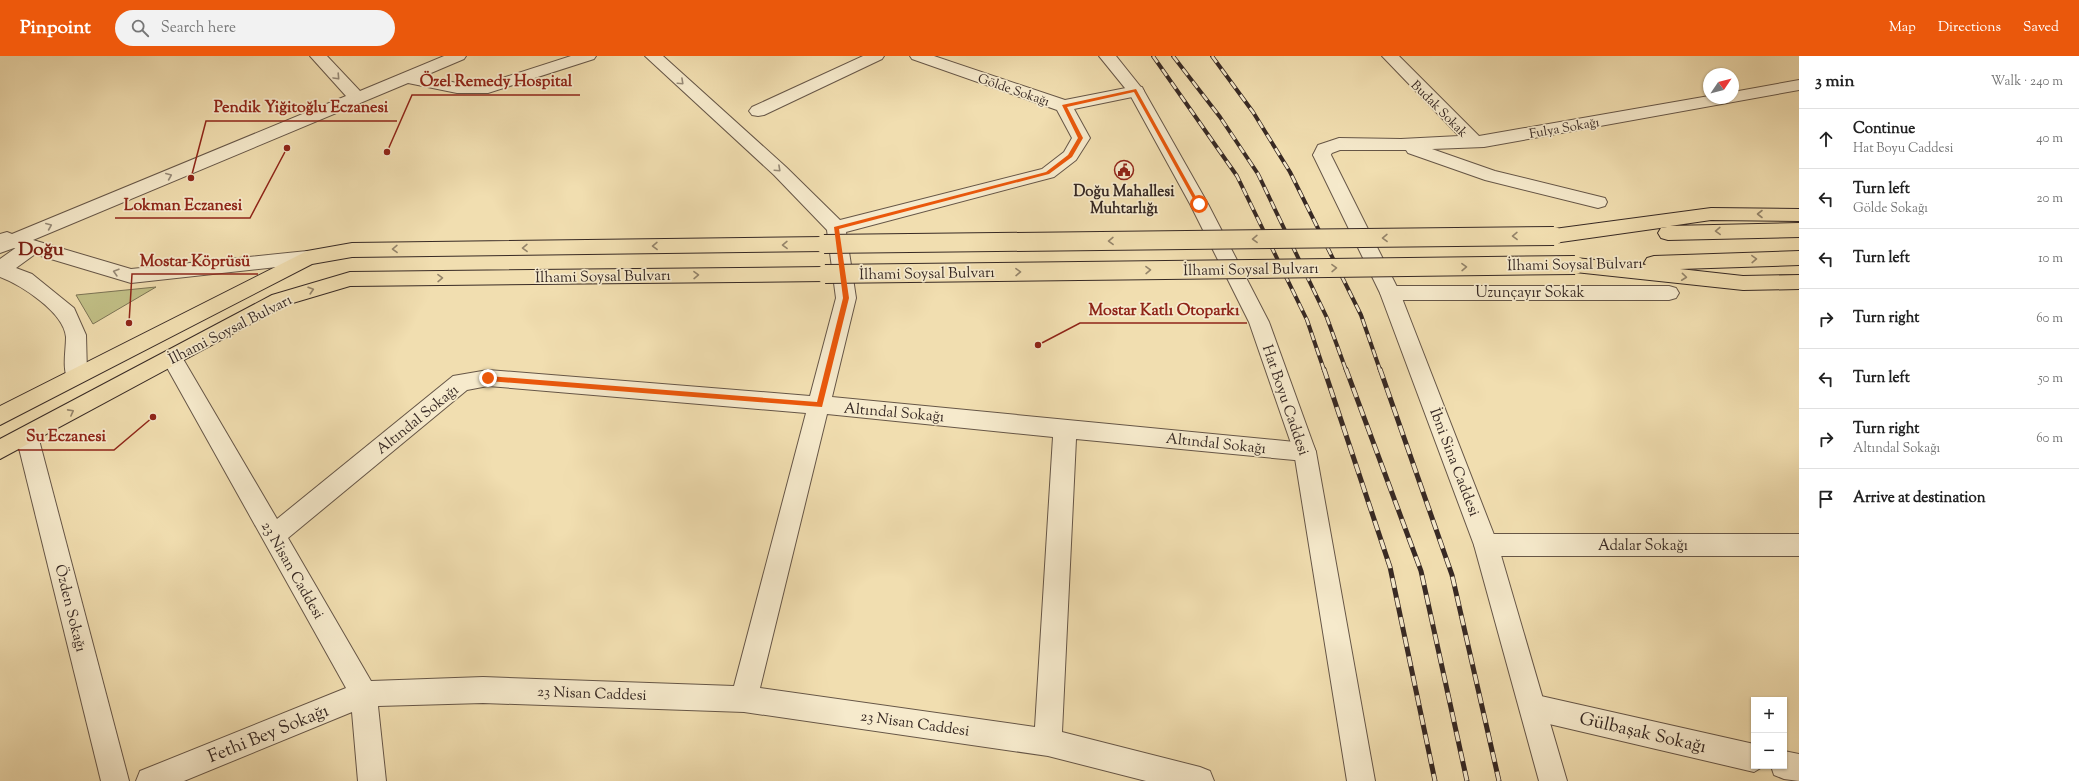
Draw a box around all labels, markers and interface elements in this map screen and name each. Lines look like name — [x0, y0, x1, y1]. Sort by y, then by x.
search box — [115, 10, 395, 46]
text: Pinpoint — [20, 15, 91, 42]
icon: search — [129, 17, 151, 39]
text: Search here — [161, 18, 236, 39]
text: Map — [1889, 18, 1916, 38]
text: Directions — [1938, 18, 2001, 38]
text: Saved — [2023, 18, 2059, 38]
callout: Özel Remedy Hospital — [412, 67, 580, 95]
north arrow — [1703, 68, 1739, 104]
text: Özel Remedy Hospital — [420, 70, 573, 94]
street label: Gölde Sokağı — [975, 70, 1052, 112]
text: 3 min — [1815, 70, 1854, 94]
one-way arrow — [333, 72, 340, 80]
text: Walk · 240 m — [1991, 73, 2063, 91]
one-way arrow — [677, 77, 684, 84]
street label: Budak Sokak — [1406, 77, 1471, 142]
callout: Pendik Yiğitoğlu Eczanesi — [206, 93, 397, 121]
text: Pendik Yiğitoğlu Eczanesi — [214, 97, 389, 120]
street label: Fulya Sokağı — [1528, 114, 1601, 144]
text: Continue — [1853, 119, 1915, 140]
icon: ahead — [1815, 128, 1837, 150]
text: 40 m — [2036, 130, 2063, 148]
text: Hat Boyu Caddesi — [1853, 140, 1953, 158]
public building icon: Doğu Mahallesi Muhtarlığı — [1113, 159, 1135, 181]
one-way arrow — [773, 164, 781, 172]
one-way arrow — [165, 172, 172, 180]
text: Turn left — [1853, 179, 1910, 200]
place label: Doğu Mahallesi Muhtarlığı — [1073, 182, 1175, 220]
icon: left — [1815, 188, 1837, 210]
callout: Lokman Eczanesi — [115, 190, 250, 218]
text: 20 m — [2037, 190, 2063, 208]
text: Lokman Eczanesi — [124, 195, 243, 218]
route start — [1190, 195, 1208, 213]
text: Gölde Sokağı — [1853, 200, 1928, 218]
one-way arrow — [1757, 210, 1763, 218]
one-way arrow — [45, 222, 52, 230]
one-way arrow — [1715, 227, 1721, 235]
one-way arrow — [1512, 232, 1518, 240]
one-way arrow — [1382, 234, 1388, 242]
one-way arrow — [1252, 235, 1258, 243]
one-way arrow — [1108, 236, 1114, 245]
district label: Doğu — [18, 237, 64, 264]
one-way arrow — [782, 241, 788, 249]
one-way arrow — [652, 242, 658, 250]
one-way arrow — [522, 244, 528, 252]
one-way arrow — [392, 245, 398, 254]
callout: Mostar Köprüsü — [132, 246, 258, 274]
icon: left — [1815, 248, 1837, 270]
text: Turn left — [1853, 248, 1910, 269]
text: 10 m — [2038, 250, 2063, 268]
text: Mostar Köprüsü — [140, 251, 251, 274]
street label: İlhami Soysal Bulvarı — [1507, 253, 1643, 277]
one-way arrow — [1751, 255, 1757, 263]
street label: İlhami Soysal Bulvarı — [1183, 258, 1319, 282]
street label: İlhami Soysal Bulvarı — [859, 262, 995, 286]
one-way arrow — [1461, 262, 1467, 271]
one-way arrow — [1331, 264, 1337, 272]
street label: İlhami Soysal Bulvarı — [535, 265, 671, 289]
one-way arrow — [1145, 266, 1151, 274]
one-way arrow — [113, 268, 120, 277]
one-way arrow — [1015, 268, 1021, 276]
one-way arrow — [693, 271, 699, 279]
one-way arrow — [1680, 272, 1687, 281]
one-way arrow — [437, 274, 443, 282]
street label: Uzunçayır Sokak — [1475, 283, 1585, 304]
one-way arrow — [308, 286, 315, 294]
street label: İlhami Soysal Bulvarı — [165, 289, 296, 370]
callout: Mostar Katlı Otoparkı — [1080, 295, 1247, 323]
text: Mostar Katlı Otoparkı — [1088, 300, 1240, 323]
icon: right — [1815, 308, 1837, 330]
text: Turn right — [1853, 308, 1919, 329]
text: 60 m — [2036, 310, 2063, 328]
street label: Hat Boyu Caddesi — [1256, 342, 1313, 459]
icon: left — [1815, 368, 1837, 390]
text: Turn left — [1853, 368, 1910, 389]
route end — [479, 369, 497, 387]
text: 50 m — [2038, 370, 2063, 388]
street label: Altındal Sokağı — [372, 380, 464, 460]
street label: Altındal Sokağı — [843, 399, 945, 428]
street label: İbni Sina Caddesi — [1423, 405, 1485, 520]
one-way arrow — [67, 409, 75, 417]
text: Turn right — [1853, 419, 1919, 440]
callout: Su Eczanesi — [18, 422, 114, 450]
text: Su Eczanesi — [26, 426, 106, 449]
icon: right — [1815, 428, 1837, 450]
street label: Altındal Sokağı — [1165, 429, 1267, 460]
text: 60 m — [2036, 430, 2063, 448]
text: Altındal Sokağı — [1853, 440, 1940, 458]
icon: arrive — [1815, 488, 1837, 510]
text: Arrive at destination — [1853, 488, 1986, 509]
street label: 23 Nisan Caddesi — [255, 518, 328, 623]
street label: Adalar Sokağı — [1598, 536, 1688, 557]
street label: Özden Sokağı — [49, 562, 92, 654]
street label: 23 Nisan Caddesi — [537, 682, 647, 707]
map controls — [1751, 697, 1787, 769]
button: + — [1751, 697, 1787, 733]
street label: Fethi Bey Sokağı — [204, 699, 333, 771]
street label: 23 Nisan Caddesi — [859, 706, 971, 743]
street label: Gülbaşak Sokağı — [1576, 707, 1709, 761]
button: − — [1751, 733, 1787, 769]

